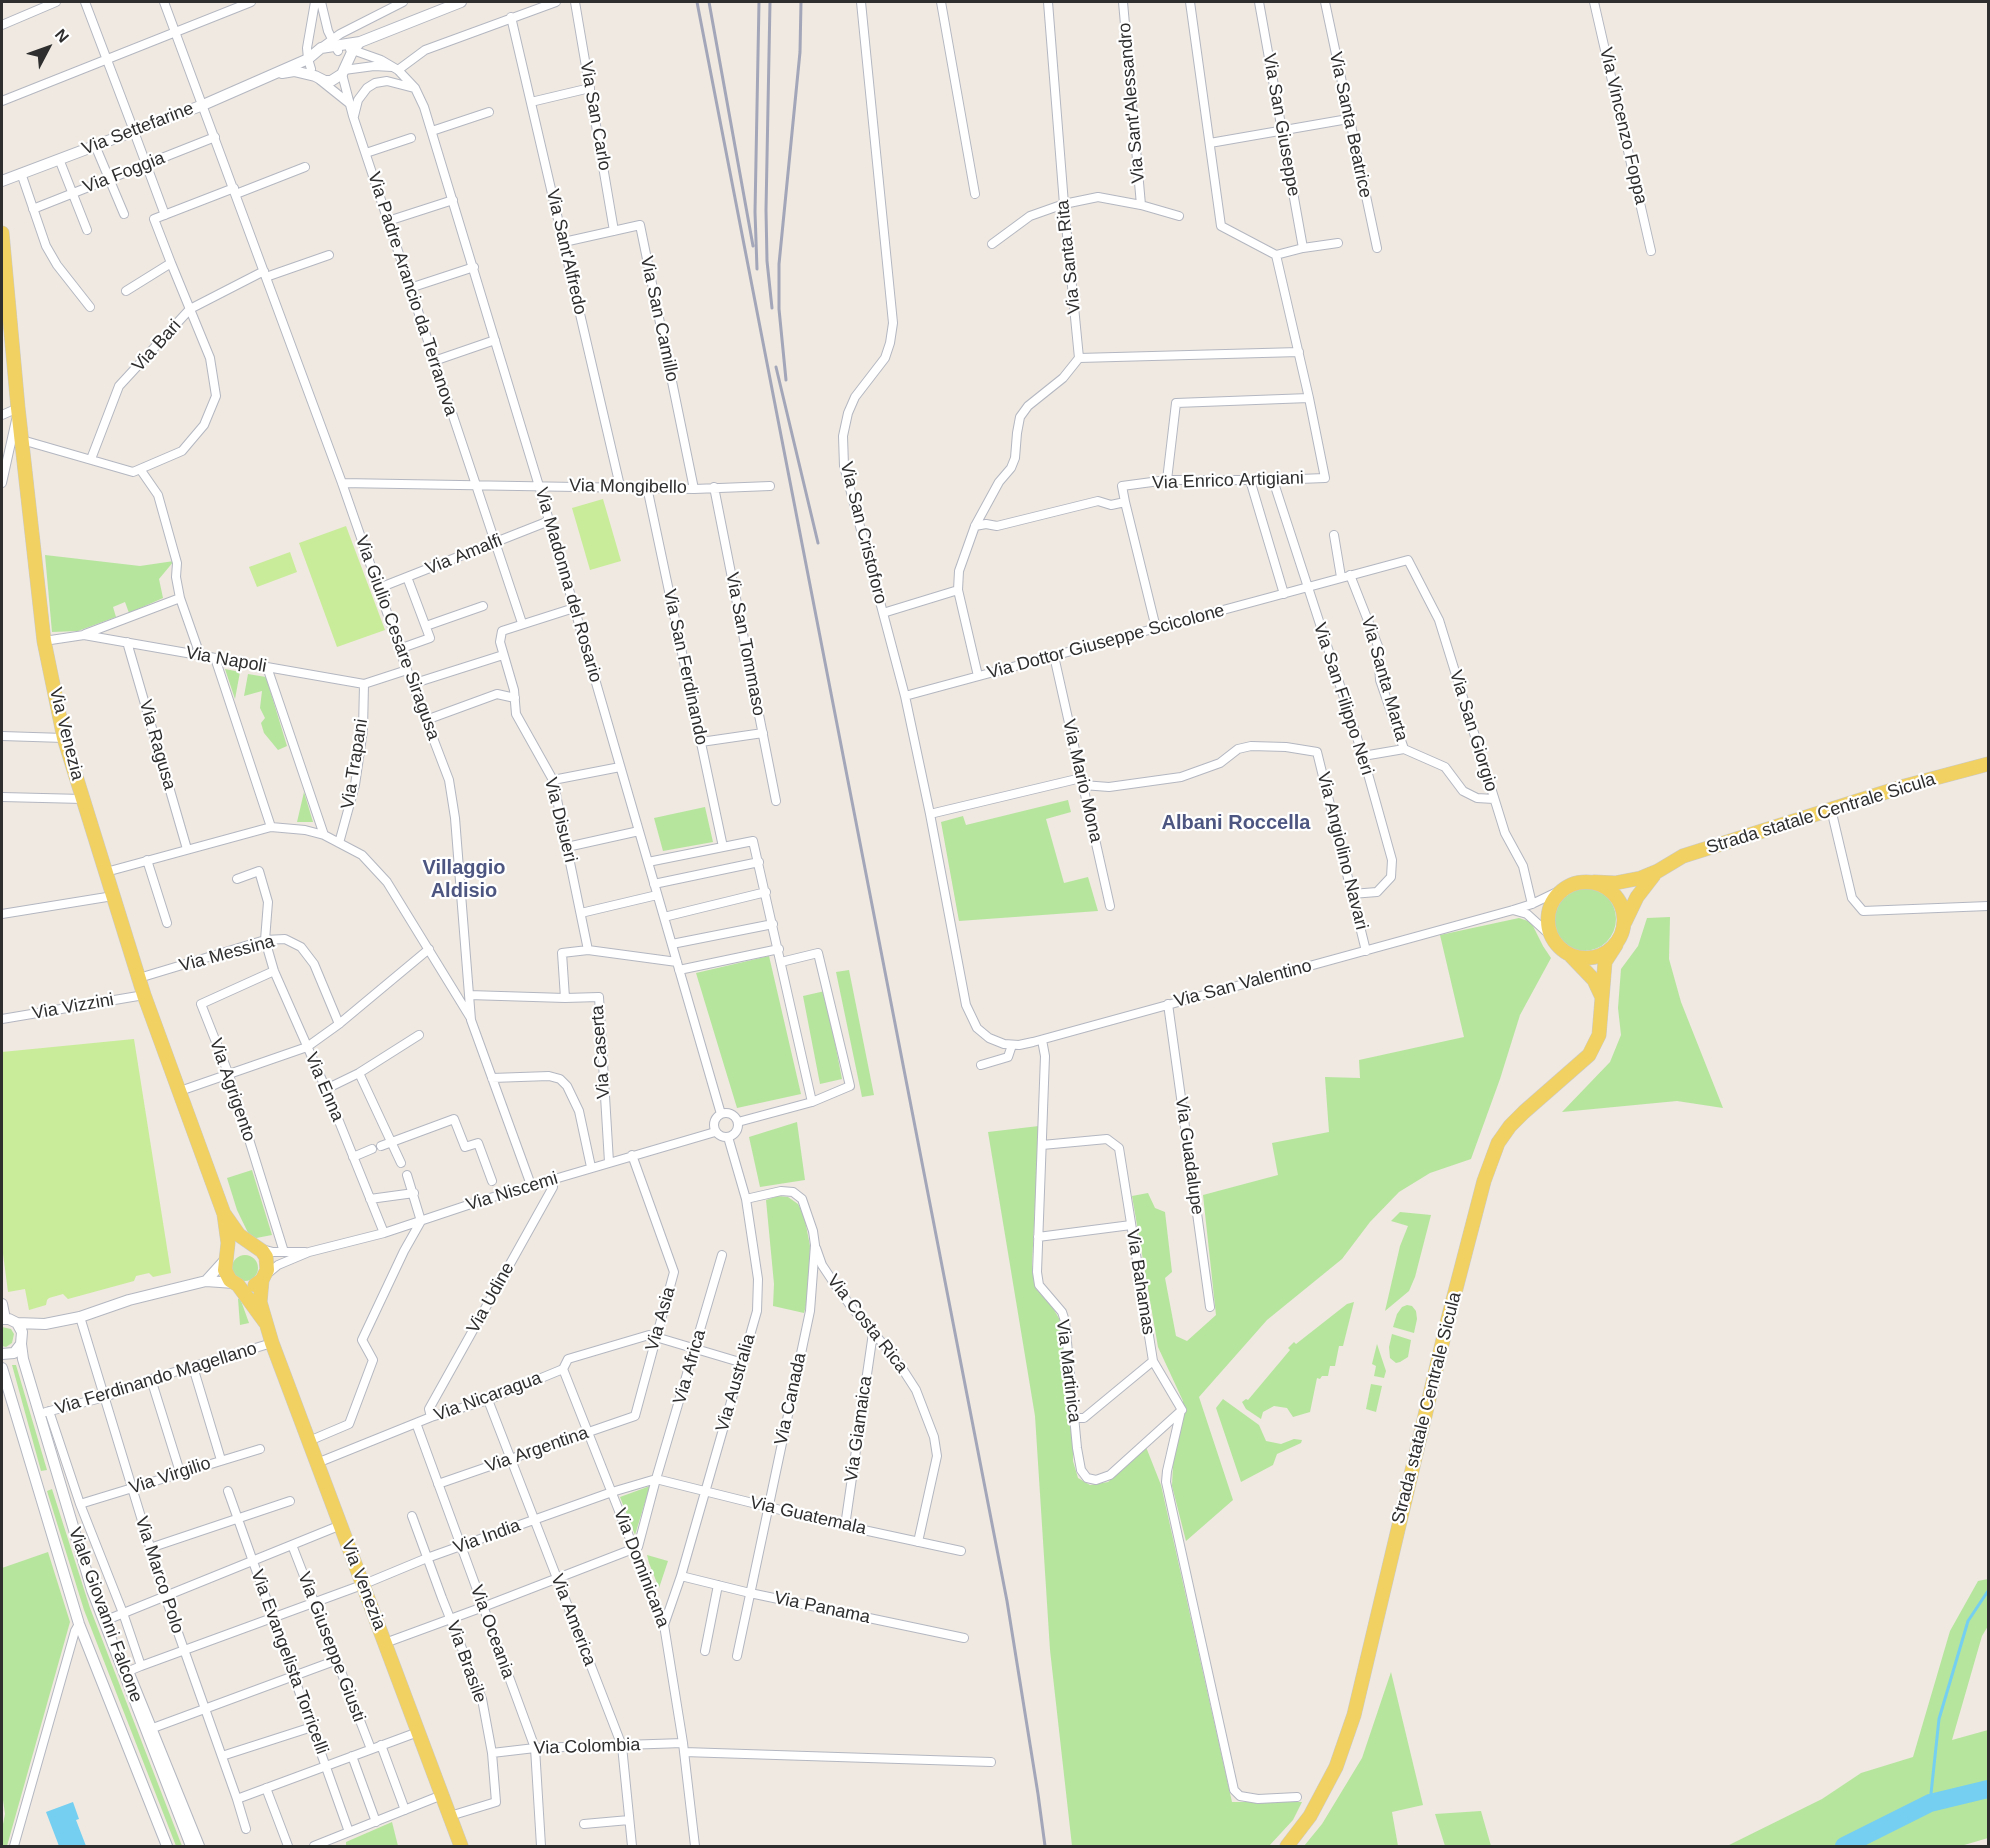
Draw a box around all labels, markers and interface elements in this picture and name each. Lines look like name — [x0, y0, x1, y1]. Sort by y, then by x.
north arrow — [18, 18, 78, 78]
street label: Via Sant'Alessandro — [1114, 22, 1150, 184]
text: N — [52, 26, 72, 46]
street label: Via Vincenzo Foppa — [1594, 45, 1652, 207]
street label: Via Santa Beatrice — [1324, 50, 1376, 200]
street label: Via San Giuseppe — [1258, 52, 1304, 198]
street label: Via San Carlo — [575, 60, 615, 172]
street label: Via Settefarine — [79, 98, 197, 160]
street label: Via Foggia — [80, 148, 168, 198]
street label: Via Padre Arancio da Terranova — [362, 169, 462, 419]
street label: Via Sant'Alfredo — [541, 187, 591, 317]
street label: Via Santa Rita — [1052, 199, 1086, 315]
street label: Via San Camillo — [635, 254, 683, 384]
street label: Via Bari — [128, 315, 186, 377]
street label: Via San Cristoforo — [835, 460, 891, 606]
street label: Via Enrico Artigiani — [1152, 468, 1304, 494]
street label: Via Mongibello — [569, 475, 687, 499]
street label: Via Madonna del Rosario — [530, 485, 606, 685]
street label: Via Amalfi — [423, 530, 505, 580]
street label: Via Giulio Cesare Siragusa — [350, 533, 444, 743]
street label: Via San Tommaso — [720, 570, 770, 718]
street label: Via San Ferdinando — [658, 587, 712, 747]
street label: Via Dottor Giuseppe Scicolone — [985, 600, 1227, 684]
street label: Via Santa Marta — [1356, 614, 1412, 744]
street label: Via San Filippo Neri — [1308, 620, 1378, 778]
street label: Via Napoli — [184, 642, 268, 678]
street label: Via San Giorgio — [1444, 668, 1502, 794]
street label: Via Venezia — [44, 685, 88, 783]
street label: Via Ragusa — [134, 697, 180, 793]
street label: Via Trapani — [337, 717, 373, 811]
street label: Via Mario Mona — [1057, 717, 1107, 845]
street label: Strada statale Centrale Sicula — [1704, 769, 1938, 859]
street label: Via Angiolino Navari — [1312, 770, 1372, 932]
street label: Via Disueri — [539, 775, 581, 865]
district label: Albani Roccella — [1162, 811, 1310, 835]
district label: Villaggio Aldisio — [423, 856, 505, 903]
street label: Via Messina — [177, 931, 277, 977]
street label: Via San Valentino — [1172, 955, 1314, 1013]
street label: Via Vizzini — [31, 989, 115, 1025]
street label: Via Caserta — [587, 1005, 615, 1099]
street label: Via Agrigento — [204, 1036, 260, 1144]
street label: Via Enna — [300, 1049, 348, 1125]
street label: Via Guadalupe — [1170, 1096, 1208, 1216]
street label: Via Niscemi — [464, 1168, 560, 1216]
street label: Via Bahamas — [1121, 1228, 1159, 1336]
street label: Via Udine — [463, 1259, 519, 1337]
street label: Via Costa Rica — [822, 1271, 912, 1377]
street label: Via Asia — [642, 1284, 680, 1354]
street label: Strada statale Centrale Sicula — [1388, 1290, 1466, 1526]
street label: Via Martinica — [1051, 1318, 1085, 1424]
street label: Via Africa — [669, 1327, 711, 1407]
street label: Via Australia — [712, 1332, 760, 1434]
street label: Via Ferdinando Magellano — [53, 1338, 259, 1420]
street label: Via Canada — [771, 1351, 811, 1447]
street label: Via Nicaragua — [431, 1368, 545, 1426]
street label: Via Giamaica — [841, 1375, 877, 1483]
street label: Via Argentina — [483, 1422, 591, 1478]
street label: Via Virgilio — [127, 1453, 213, 1499]
street label: Via Guatemala — [748, 1492, 868, 1540]
street label: Via Dominicana — [608, 1505, 674, 1631]
street label: Via Marco Polo — [130, 1514, 188, 1636]
street label: Via India — [451, 1515, 523, 1559]
street label: Viale Giovanni Falcone — [63, 1524, 147, 1706]
street label: Via Venezia — [336, 1537, 390, 1633]
street label: Via Evangelista Torricelli — [246, 1567, 332, 1757]
street label: Via Giuseppe Giusti — [292, 1569, 370, 1725]
street label: Via America — [546, 1571, 600, 1669]
street label: Via Oceania — [465, 1582, 519, 1682]
street label: Via Panama — [772, 1587, 872, 1629]
street label: Via Brasile — [441, 1618, 491, 1706]
street label: Via Colombia — [533, 1734, 641, 1760]

